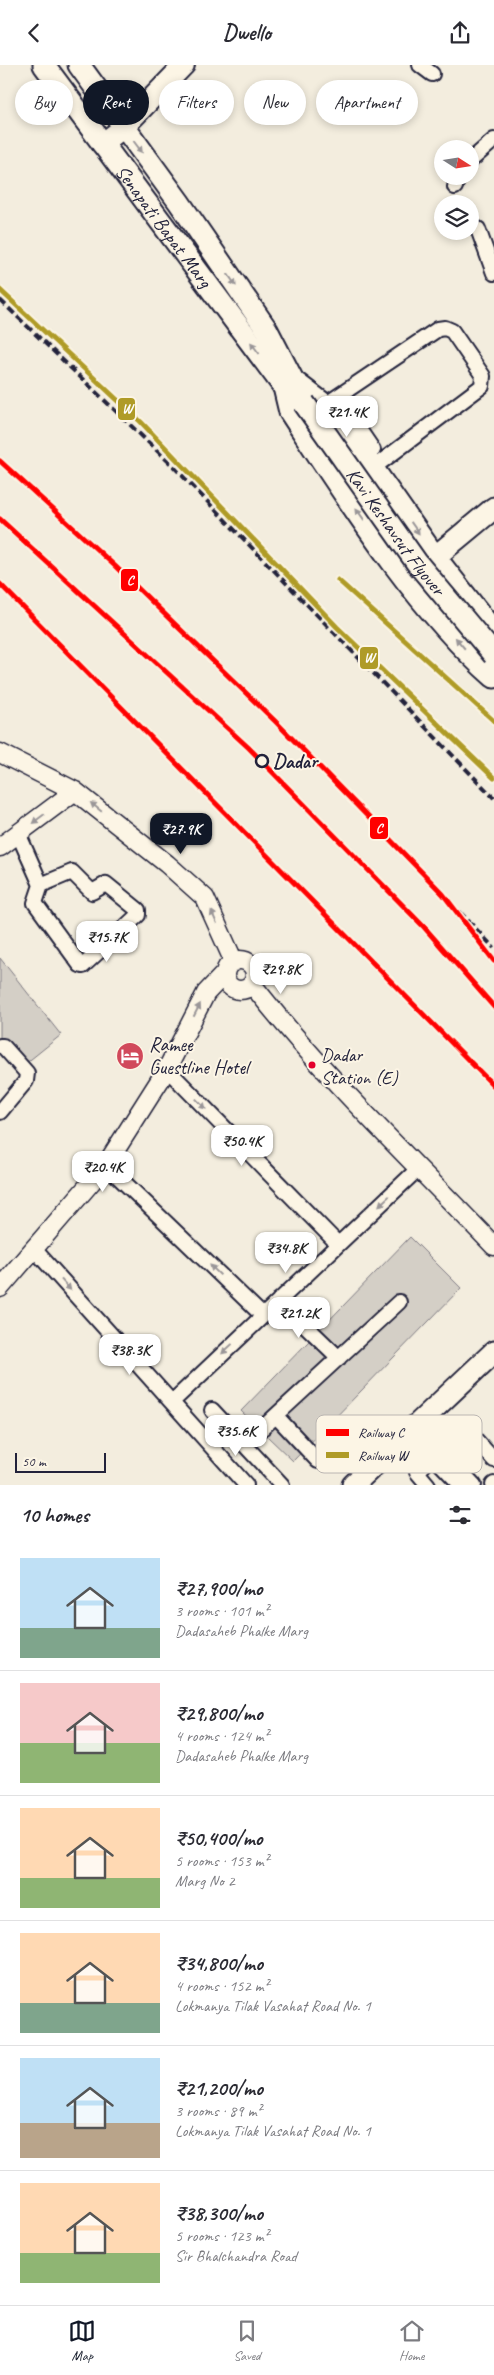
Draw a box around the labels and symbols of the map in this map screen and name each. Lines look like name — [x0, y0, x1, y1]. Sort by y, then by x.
one-way arrow — [133, 140, 143, 154]
north arrow — [434, 140, 479, 185]
street label: Senapati Bapat Marg — [110, 160, 218, 294]
one-way arrow — [227, 273, 237, 287]
one-way arrow — [250, 341, 260, 355]
pin: ₹21.4K — [306, 395, 388, 438]
line badge: W — [117, 397, 136, 421]
text: W — [122, 400, 135, 417]
street label: Kavi Keshavsut Flyover — [341, 463, 452, 602]
one-way arrow — [355, 508, 365, 521]
one-way arrow — [410, 521, 420, 535]
line badge: C — [120, 568, 139, 592]
text: C — [127, 572, 136, 589]
one-way arrow — [454, 637, 465, 650]
line badge: W — [359, 646, 379, 670]
text: W — [364, 649, 377, 666]
place label: Dadar — [273, 749, 320, 774]
marker: Dadar — [255, 754, 269, 768]
one-way arrow — [90, 802, 103, 813]
one-way arrow — [32, 813, 45, 824]
pin: ₹27.9K — [140, 813, 222, 855]
line badge: C — [369, 816, 389, 840]
text: C — [376, 820, 385, 837]
one-way arrow — [209, 910, 217, 924]
pin: ₹15.7K — [66, 921, 148, 963]
pin: ₹29.8K — [240, 953, 322, 995]
one-way arrow — [193, 1003, 201, 1018]
place label: Ramee Guestline Hotel — [149, 1032, 252, 1080]
hotel icon: Ramee Guestline Hotel — [115, 1041, 145, 1071]
place label: Dadar Station (E) — [321, 1043, 399, 1090]
marker: Dadar Station (E) — [307, 1060, 317, 1070]
one-way arrow — [195, 1098, 207, 1110]
pin: ₹50.4K — [201, 1125, 283, 1167]
pin: ₹20.4K — [62, 1151, 144, 1193]
one-way arrow — [378, 1195, 390, 1207]
pin: ₹34.8K — [245, 1231, 327, 1274]
one-way arrow — [209, 1264, 221, 1276]
one-way arrow — [60, 1279, 72, 1291]
pin: ₹21.2K — [258, 1297, 340, 1339]
pin: ₹38.3K — [89, 1333, 171, 1376]
one-way arrow — [222, 1343, 234, 1355]
pin: ₹35.6K — [195, 1415, 277, 1457]
legend — [316, 1415, 482, 1473]
text: Railway C — [358, 1424, 406, 1441]
text: Railway W — [358, 1447, 411, 1464]
scale bar — [15, 1450, 106, 1473]

